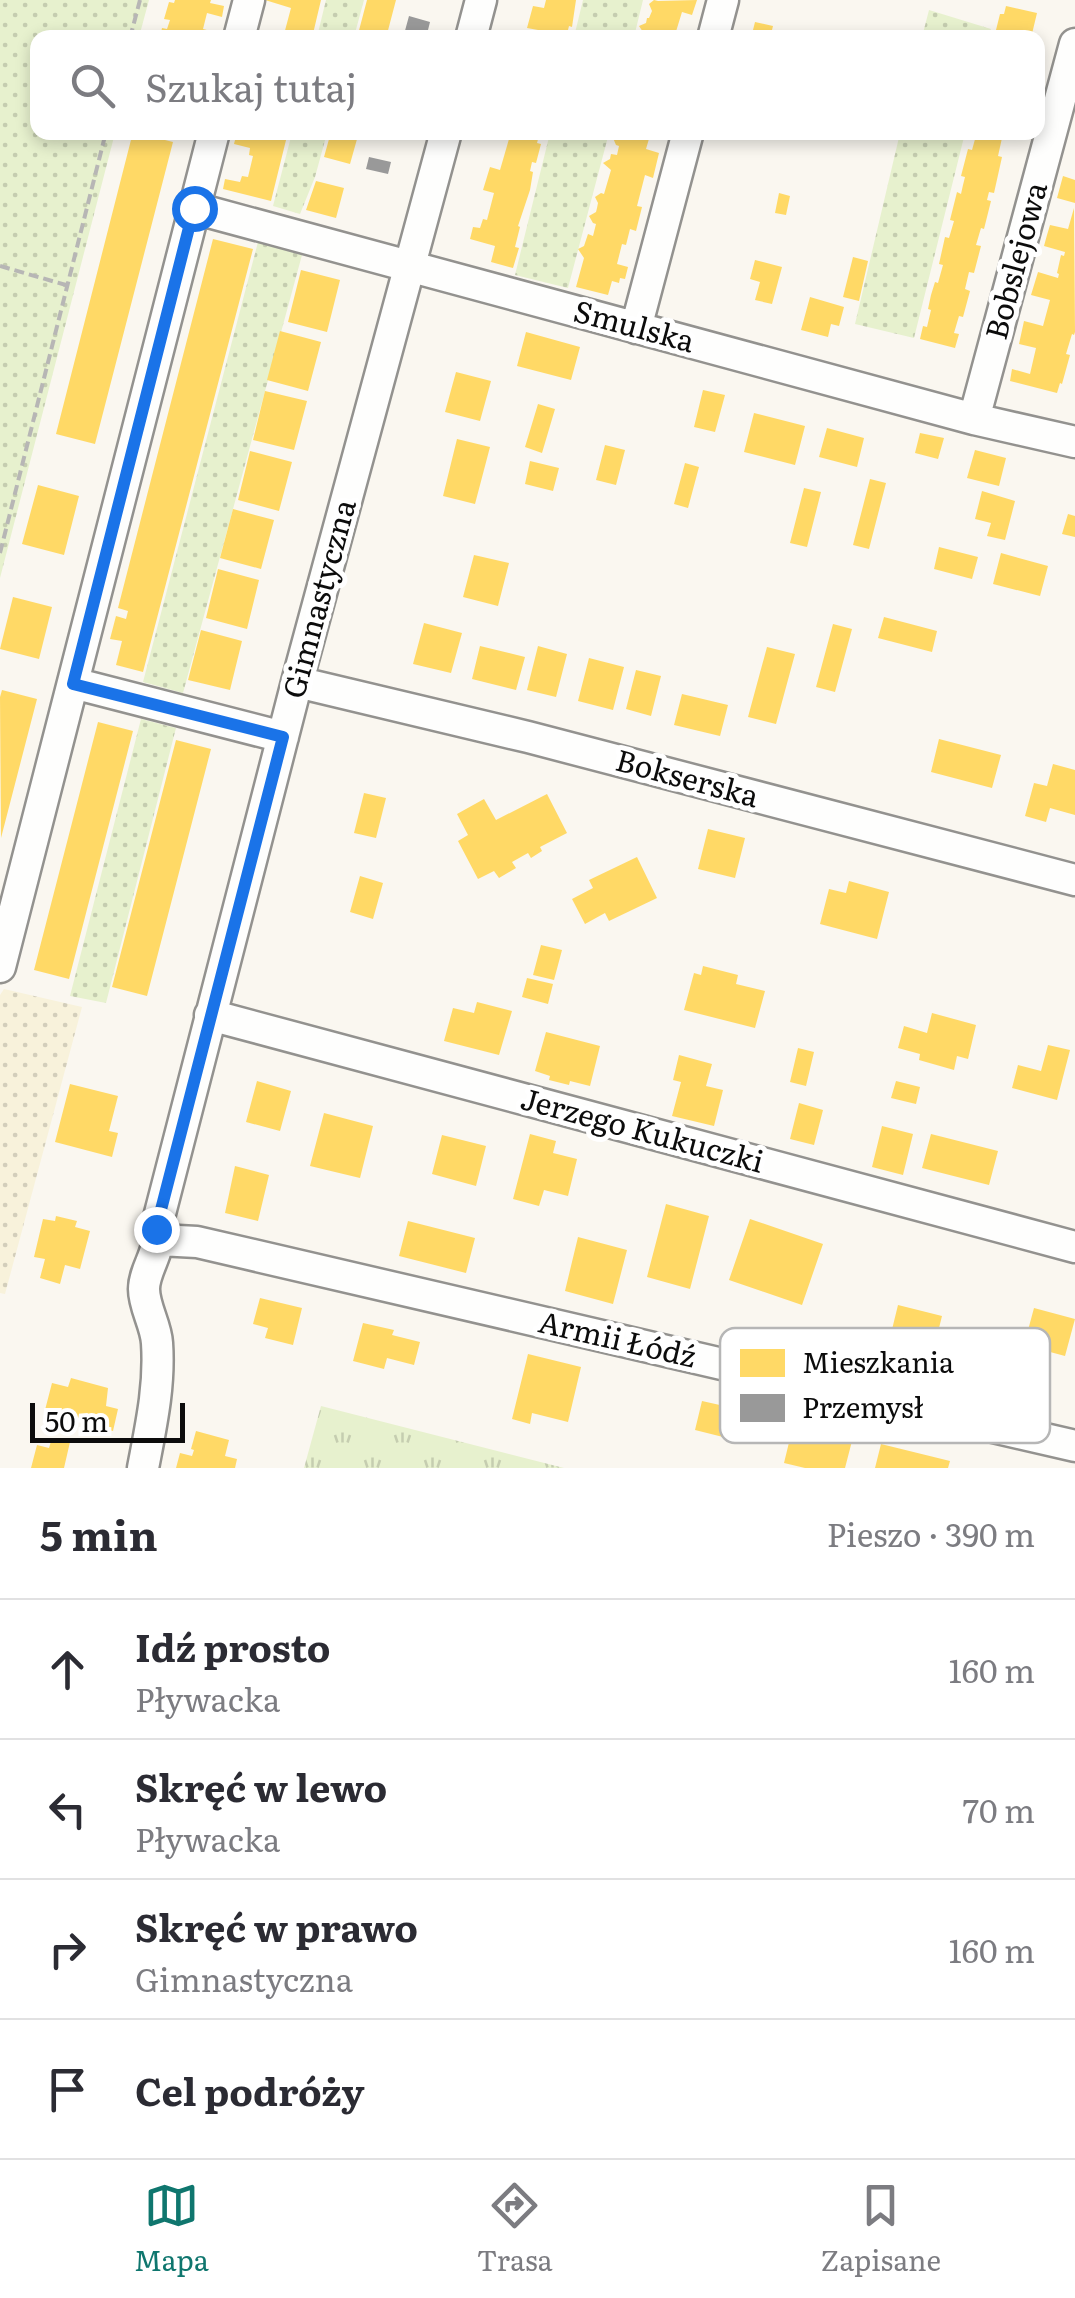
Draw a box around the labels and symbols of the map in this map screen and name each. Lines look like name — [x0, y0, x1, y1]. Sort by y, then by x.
street label: Bobslejowa — [972, 176, 1056, 344]
route start — [172, 186, 218, 232]
street label: Smulska — [569, 287, 701, 362]
street label: Gimnastyczna — [269, 493, 365, 703]
street label: Bokserska — [611, 736, 765, 816]
street label: Jerzego Kukuczki — [516, 1075, 769, 1182]
route end — [134, 1207, 180, 1253]
street label: Armii Łódź — [535, 1298, 701, 1377]
legend — [720, 1328, 1050, 1443]
text: Mieszkania — [802, 1340, 954, 1382]
text: Przemysł — [802, 1385, 924, 1427]
scale bar — [30, 1398, 185, 1442]

